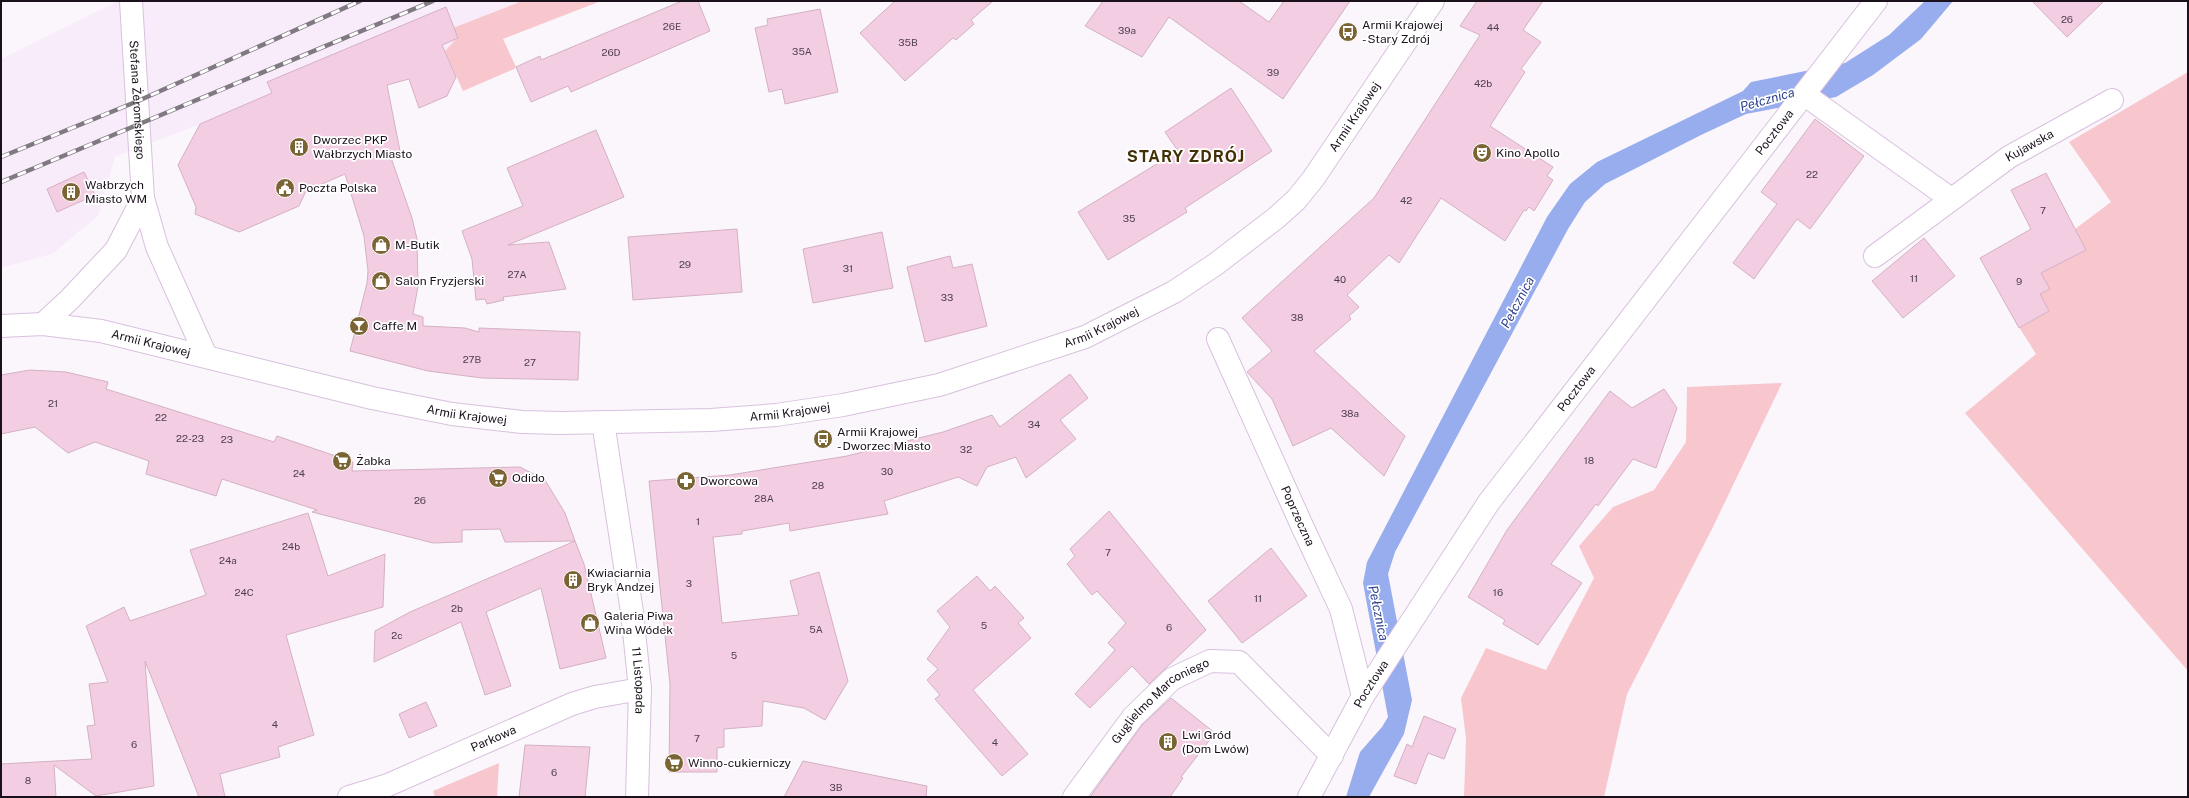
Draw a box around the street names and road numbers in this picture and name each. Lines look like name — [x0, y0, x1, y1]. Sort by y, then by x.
street label: Stefana Żeromskiego — [126, 40, 148, 160]
street label: Armii Krajowej — [1326, 79, 1383, 154]
street label: Pocztowa — [1753, 107, 1797, 158]
street label: Kujawska — [2003, 127, 2056, 165]
street label: Armii Krajowej — [1062, 304, 1141, 350]
street label: Armii Krajowej — [110, 327, 192, 360]
street label: Pocztowa — [1555, 363, 1598, 414]
street label: Armii Krajowej — [749, 400, 831, 424]
street label: Armii Krajowej — [425, 402, 508, 427]
street label: Poprzeczna — [1278, 484, 1317, 548]
street label: 11 Listopada — [629, 646, 647, 714]
street label: Guglielmo Marconiego — [1109, 655, 1212, 746]
street label: Pocztowa — [1351, 658, 1391, 710]
street label: Parkowa — [469, 723, 518, 755]

